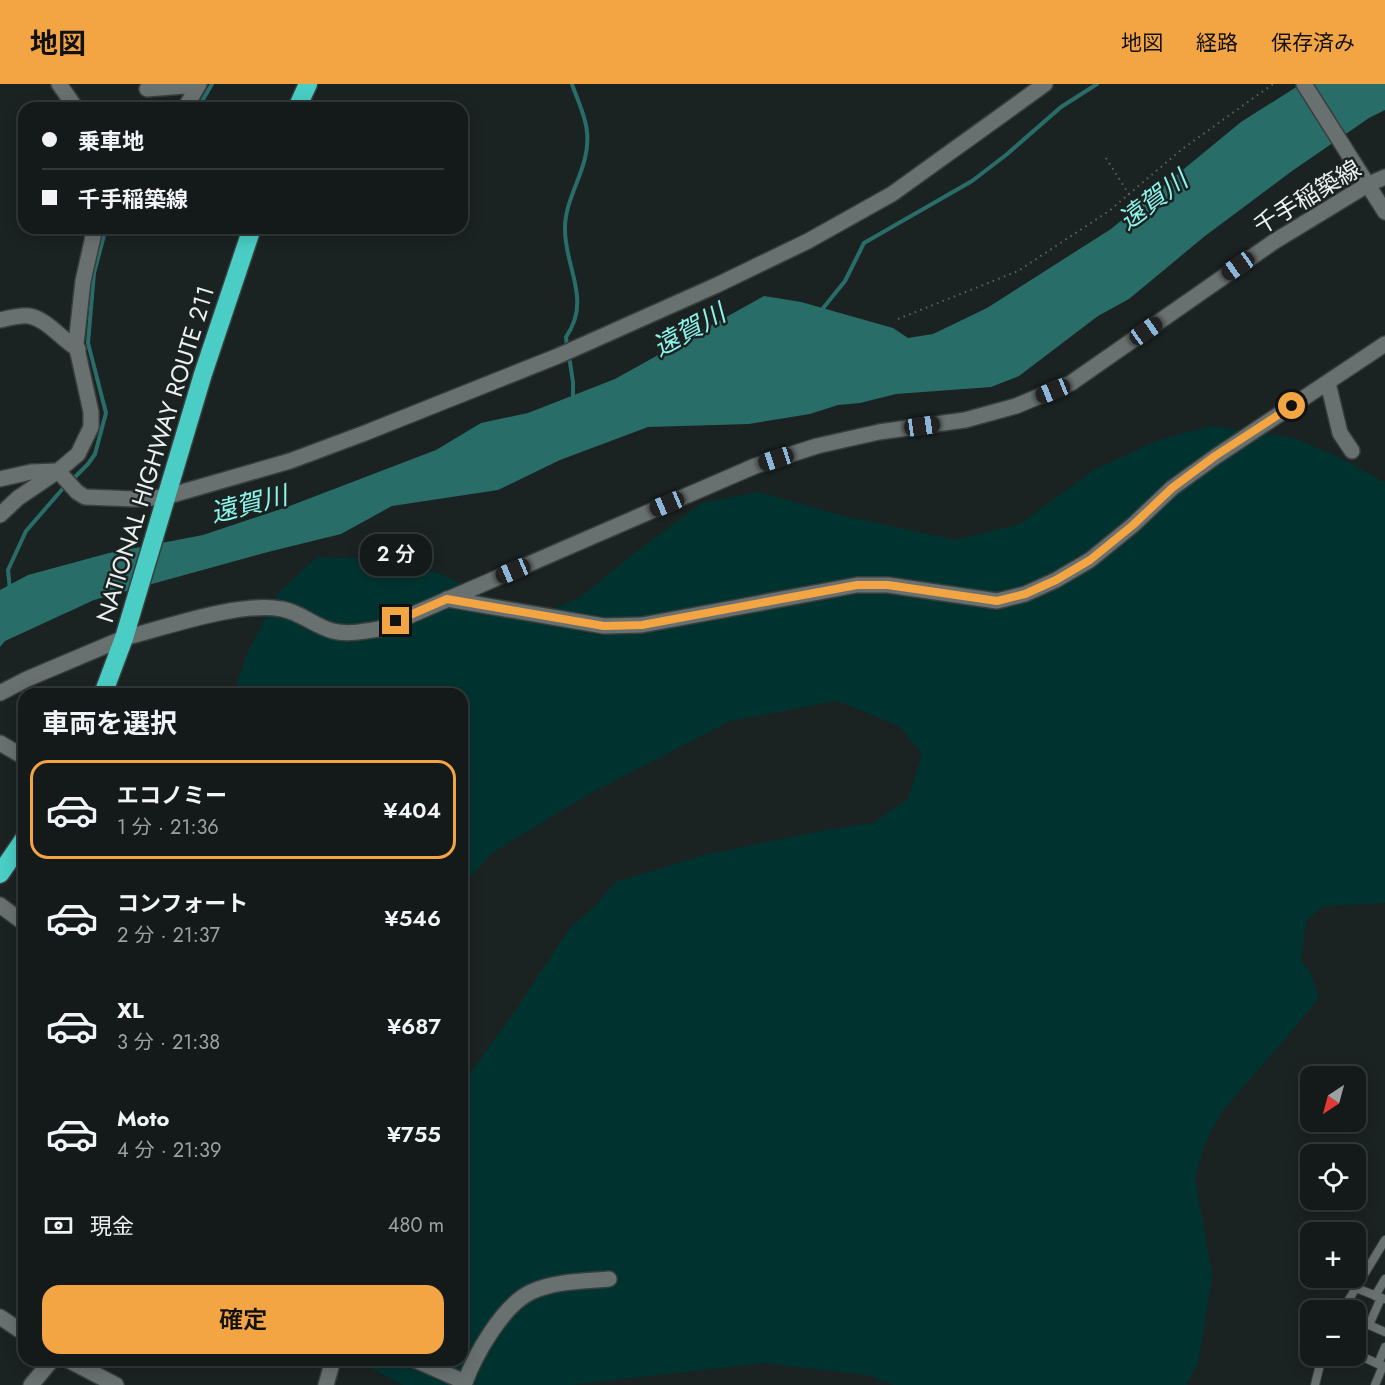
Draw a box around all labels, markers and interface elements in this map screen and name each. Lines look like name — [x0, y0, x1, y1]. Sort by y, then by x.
text: 地図 — [30, 23, 86, 64]
text: 地図 — [1121, 28, 1163, 58]
text: 経路 — [1196, 28, 1238, 58]
text: 保存済み — [1271, 28, 1355, 58]
text: 乗車地 — [78, 125, 144, 157]
street label: 千手稲築線 — [1247, 151, 1367, 243]
water label: 遠賀川 — [1110, 160, 1198, 239]
text: 千手稲築線 — [78, 183, 188, 215]
car — [1218, 248, 1258, 284]
street label: NATIONAL HIGHWAY ROUTE 211 — [87, 281, 223, 627]
water label: 遠賀川 — [646, 293, 735, 366]
car — [1126, 313, 1166, 349]
car — [1033, 376, 1073, 406]
route start — [1278, 392, 1305, 419]
car — [903, 415, 941, 437]
car — [756, 445, 796, 473]
water label: 遠賀川 — [207, 475, 294, 532]
car — [647, 489, 687, 519]
callout: 2 分 — [360, 534, 432, 576]
text: 2 分 — [377, 540, 415, 569]
car — [493, 556, 533, 586]
route end — [382, 607, 409, 634]
text: 車両を選択 — [42, 704, 177, 743]
text: エコノミー — [117, 779, 227, 811]
icon: car — [45, 783, 99, 837]
text: ¥404 — [384, 794, 441, 826]
text: 1 分 · 21:36 — [117, 813, 219, 842]
text: コンフォート — [117, 887, 248, 919]
icon: car — [45, 891, 99, 945]
text: ¥546 — [385, 902, 441, 934]
text: 2 分 · 21:37 — [117, 921, 220, 950]
text: XL — [117, 994, 144, 1026]
icon: car — [45, 999, 99, 1053]
text: ¥687 — [387, 1010, 441, 1042]
text: 3 分 · 21:38 — [117, 1028, 220, 1057]
north arrow — [1300, 1066, 1366, 1132]
map controls — [1300, 1066, 1366, 1366]
text: Moto — [117, 1102, 170, 1134]
icon: car — [45, 1107, 99, 1161]
text: ¥755 — [387, 1118, 441, 1150]
text: 4 分 · 21:39 — [117, 1136, 221, 1165]
button: locate — [1300, 1144, 1366, 1210]
icon: cash — [42, 1209, 75, 1242]
text: 現金 — [90, 1210, 134, 1242]
text: 480 m — [388, 1211, 444, 1240]
button: + — [1300, 1222, 1366, 1288]
button: 確定 — [42, 1285, 444, 1354]
button: − — [1300, 1300, 1366, 1366]

